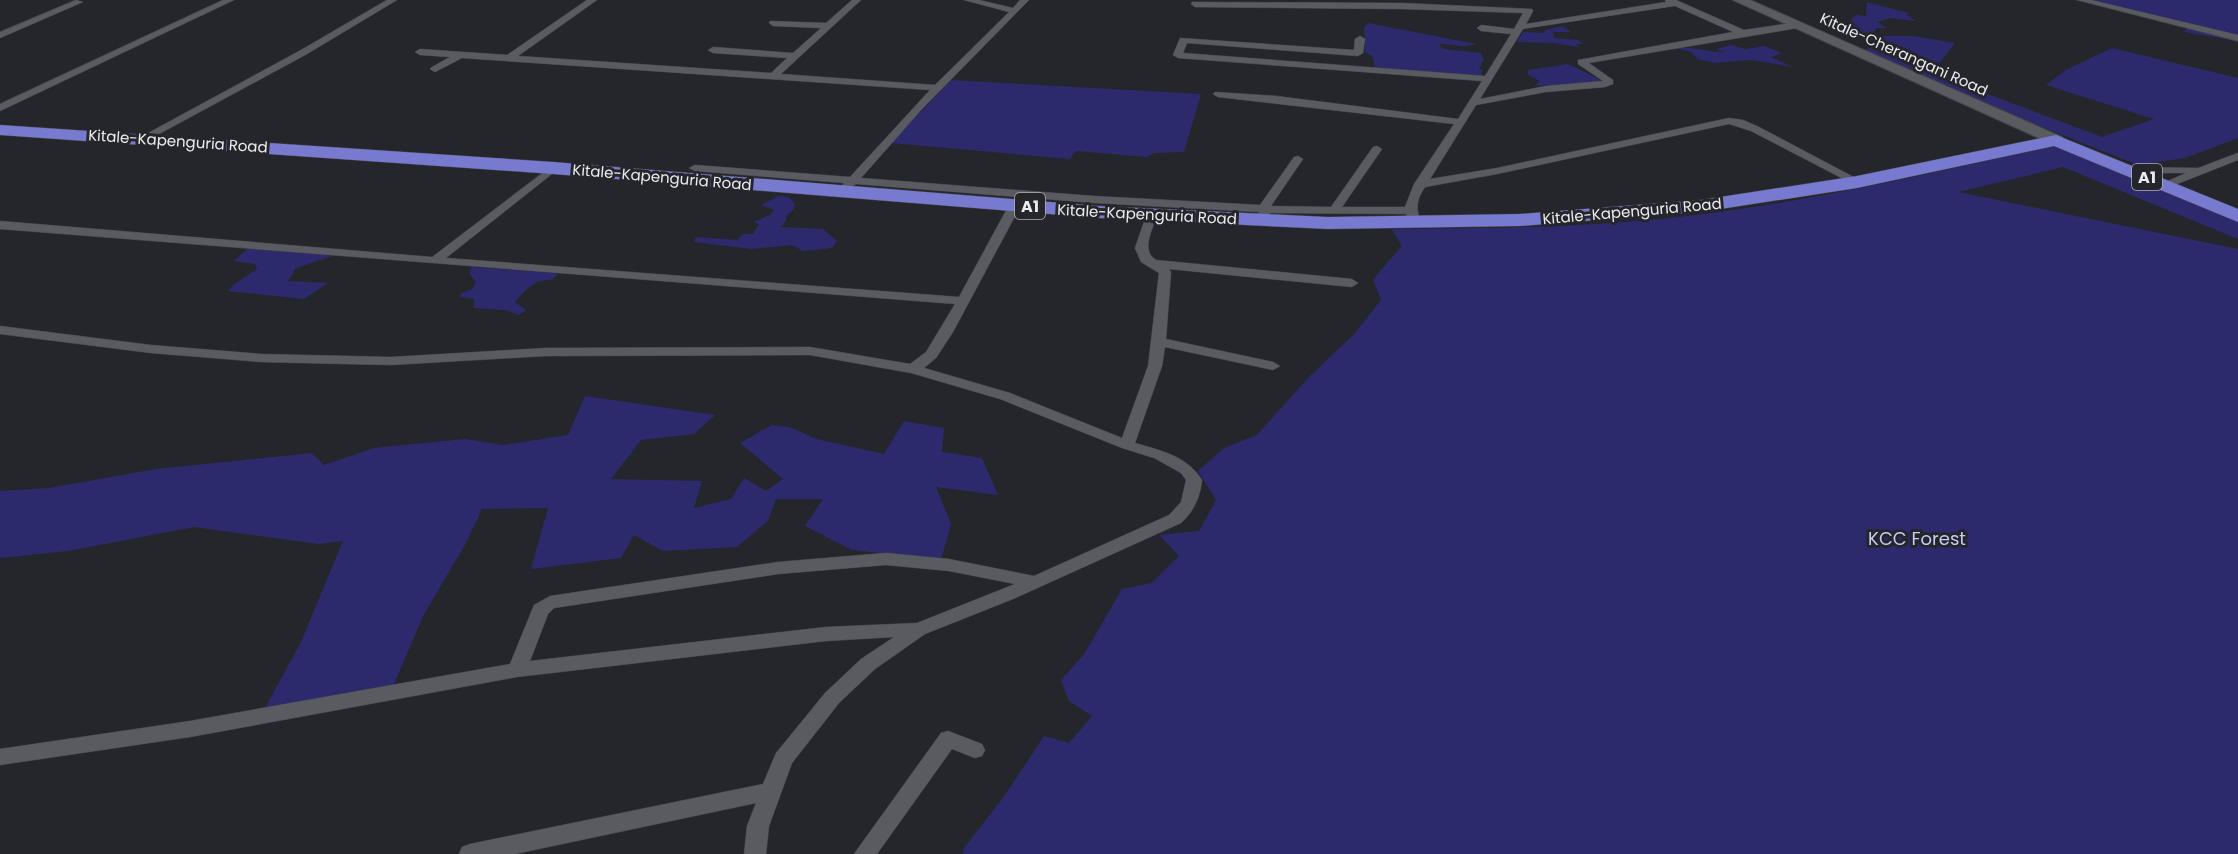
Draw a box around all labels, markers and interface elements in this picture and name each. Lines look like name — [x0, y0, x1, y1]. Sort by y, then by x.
street label: Kitale-Cherangani Road — [1817, 7, 1991, 101]
street label: Kitale-Kapenguria Road — [88, 124, 268, 158]
street label: Kitale-Kapenguria Road — [571, 159, 753, 195]
road number: A1 — [2132, 164, 2162, 190]
road number: A1 — [1015, 193, 1045, 219]
street label: Kitale-Kapenguria Road — [1541, 193, 1723, 229]
street label: Kitale-Kapenguria Road — [1057, 199, 1237, 229]
park label: KCC Forest — [1868, 526, 1966, 551]

